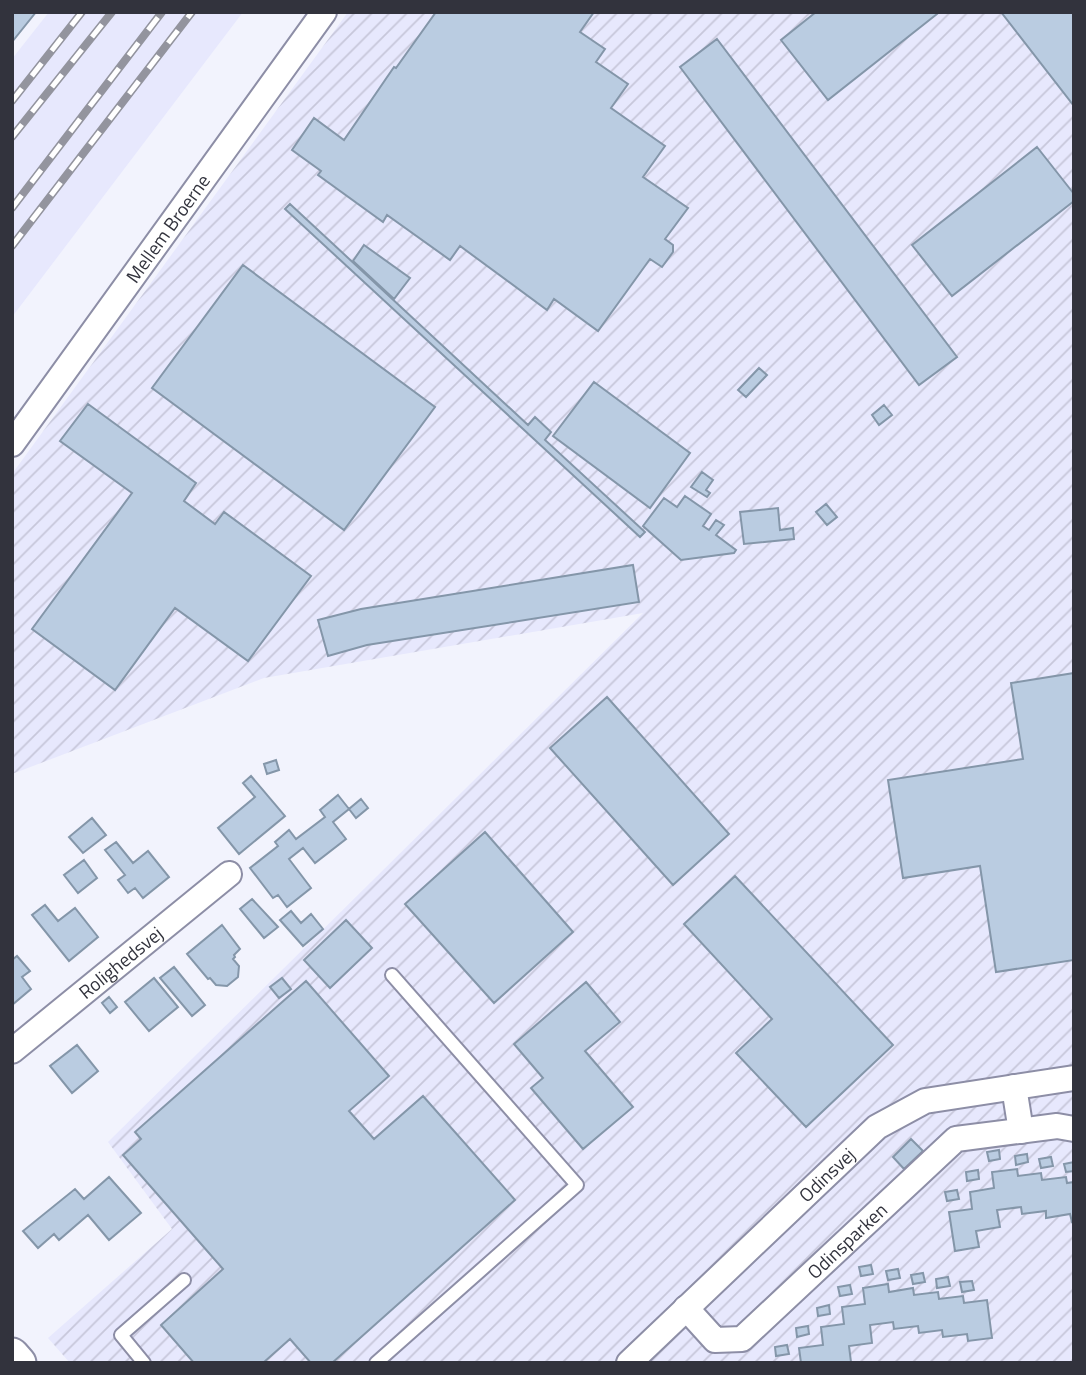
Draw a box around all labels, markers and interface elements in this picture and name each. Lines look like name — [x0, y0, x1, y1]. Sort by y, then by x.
street label: Mellem Broerne — [118, 168, 217, 288]
street label: Rolighedsvej — [72, 919, 169, 1005]
street label: Odinsvej — [792, 1140, 861, 1209]
street label: Odinsparken — [800, 1196, 893, 1285]

